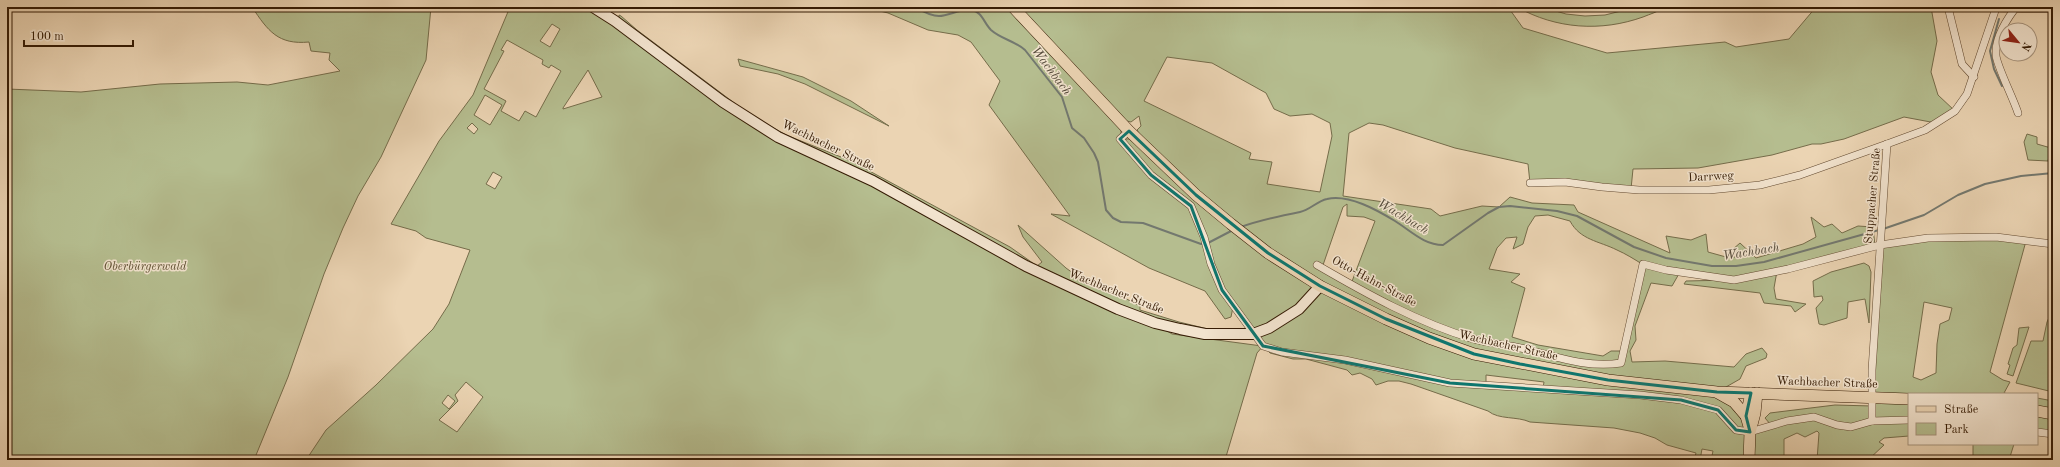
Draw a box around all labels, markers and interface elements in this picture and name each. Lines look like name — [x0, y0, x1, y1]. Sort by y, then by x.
scale bar — [24, 22, 133, 48]
north arrow — [1998, 22, 2038, 62]
text: 100 m — [30, 31, 64, 43]
text: N — [2018, 40, 2032, 53]
water label: Wachbach — [1029, 44, 1074, 98]
street label: Wachbacher Straße — [780, 118, 877, 174]
street label: Stuppacher Straße — [1863, 147, 1883, 244]
street label: Darrweg — [1688, 170, 1735, 184]
water label: Wachbach — [1375, 197, 1431, 238]
water label: Wachbach — [1722, 241, 1781, 263]
street label: Otto-Hahn-Straße — [1330, 255, 1419, 310]
park label: Oberbürgerwald — [104, 260, 187, 273]
street label: Wachbacher Straße — [1067, 267, 1166, 317]
street label: Wachbacher Straße — [1457, 329, 1559, 363]
street label: Wachbacher Straße — [1776, 375, 1878, 391]
legend — [1908, 393, 2038, 445]
text: Straße — [1944, 404, 1979, 416]
text: Park — [1944, 424, 1969, 436]

